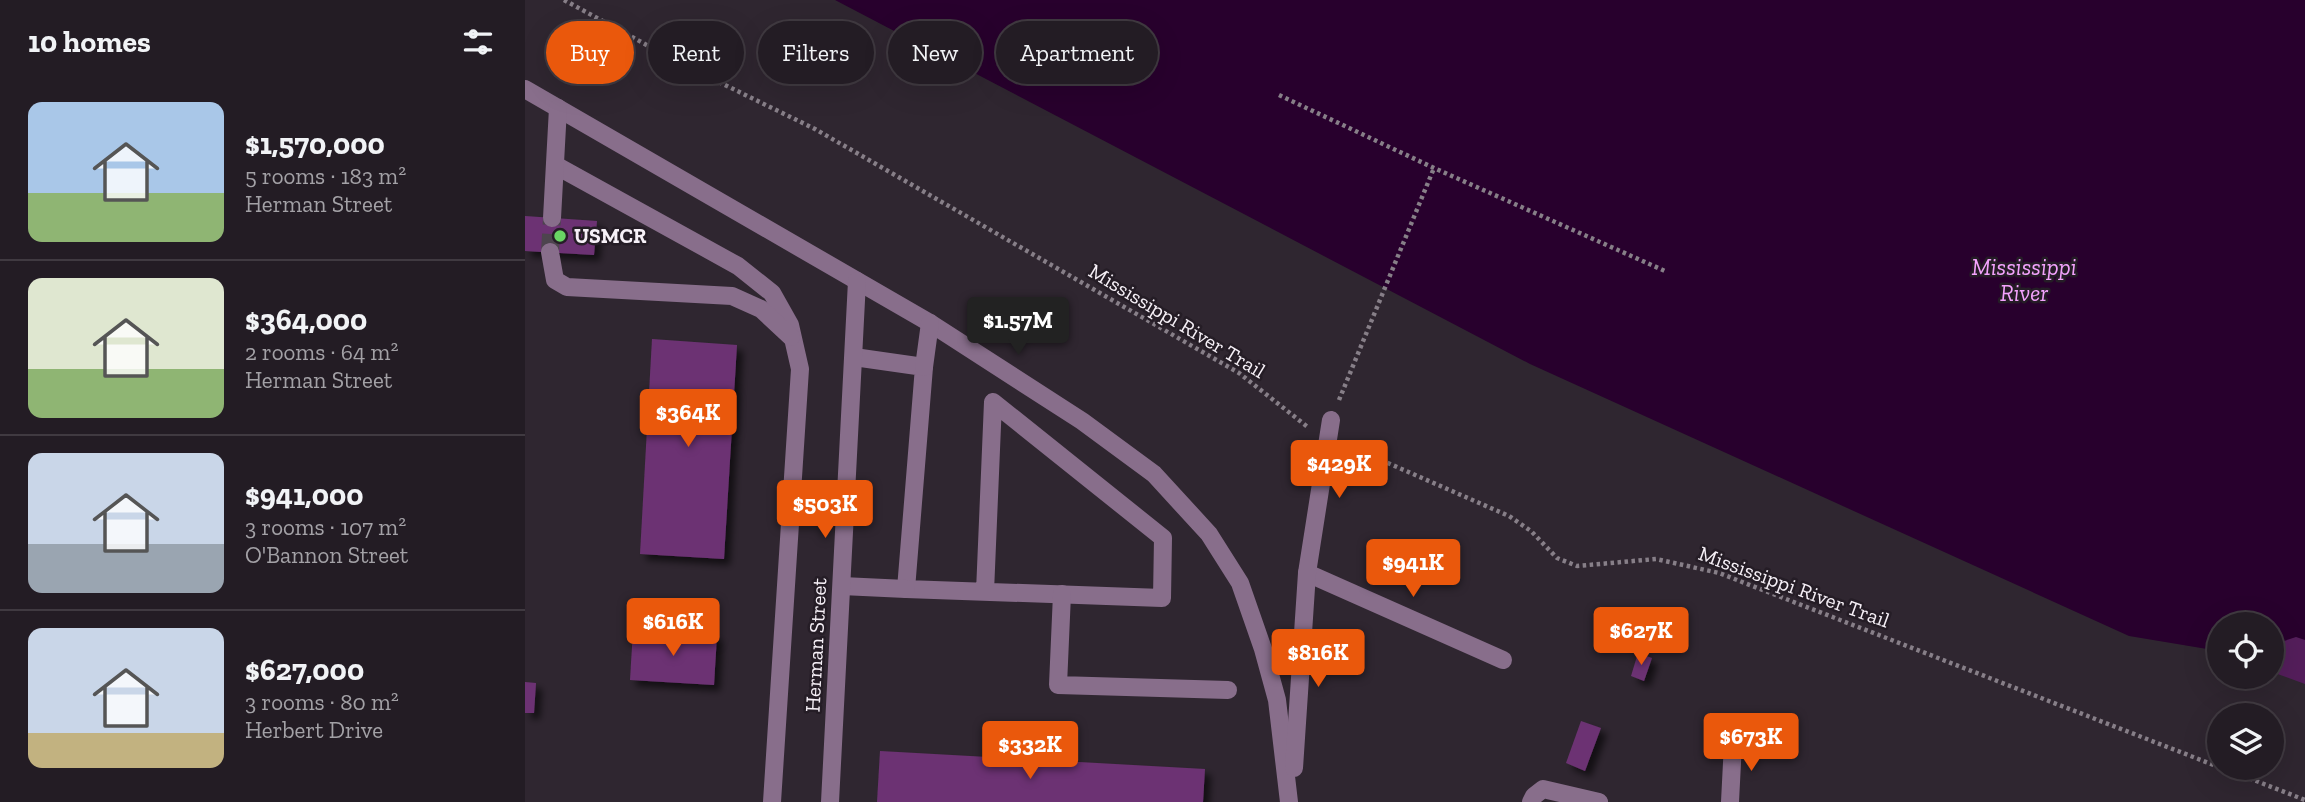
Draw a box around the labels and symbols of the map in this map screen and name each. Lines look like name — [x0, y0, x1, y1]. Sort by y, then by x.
place label: USMCR — [574, 223, 647, 248]
marker: USMCR — [552, 228, 568, 244]
water label: Mississippi River — [1971, 253, 2077, 307]
street label: Mississippi River Trail — [1084, 258, 1270, 383]
pin: $1.57M — [961, 298, 1075, 357]
pin: $364K — [639, 390, 737, 449]
pin: $429K — [1290, 440, 1388, 500]
pin: $503K — [776, 480, 874, 540]
pin: $941K — [1364, 540, 1462, 599]
street label: Mississippi River Trail — [1695, 540, 1893, 633]
street label: Herman Street — [799, 577, 832, 713]
pin: $616K — [624, 598, 722, 658]
pin: $627K — [1592, 608, 1690, 667]
pin: $816K — [1269, 630, 1367, 689]
pin: $673K — [1702, 714, 1800, 773]
pin: $332K — [981, 722, 1079, 781]

